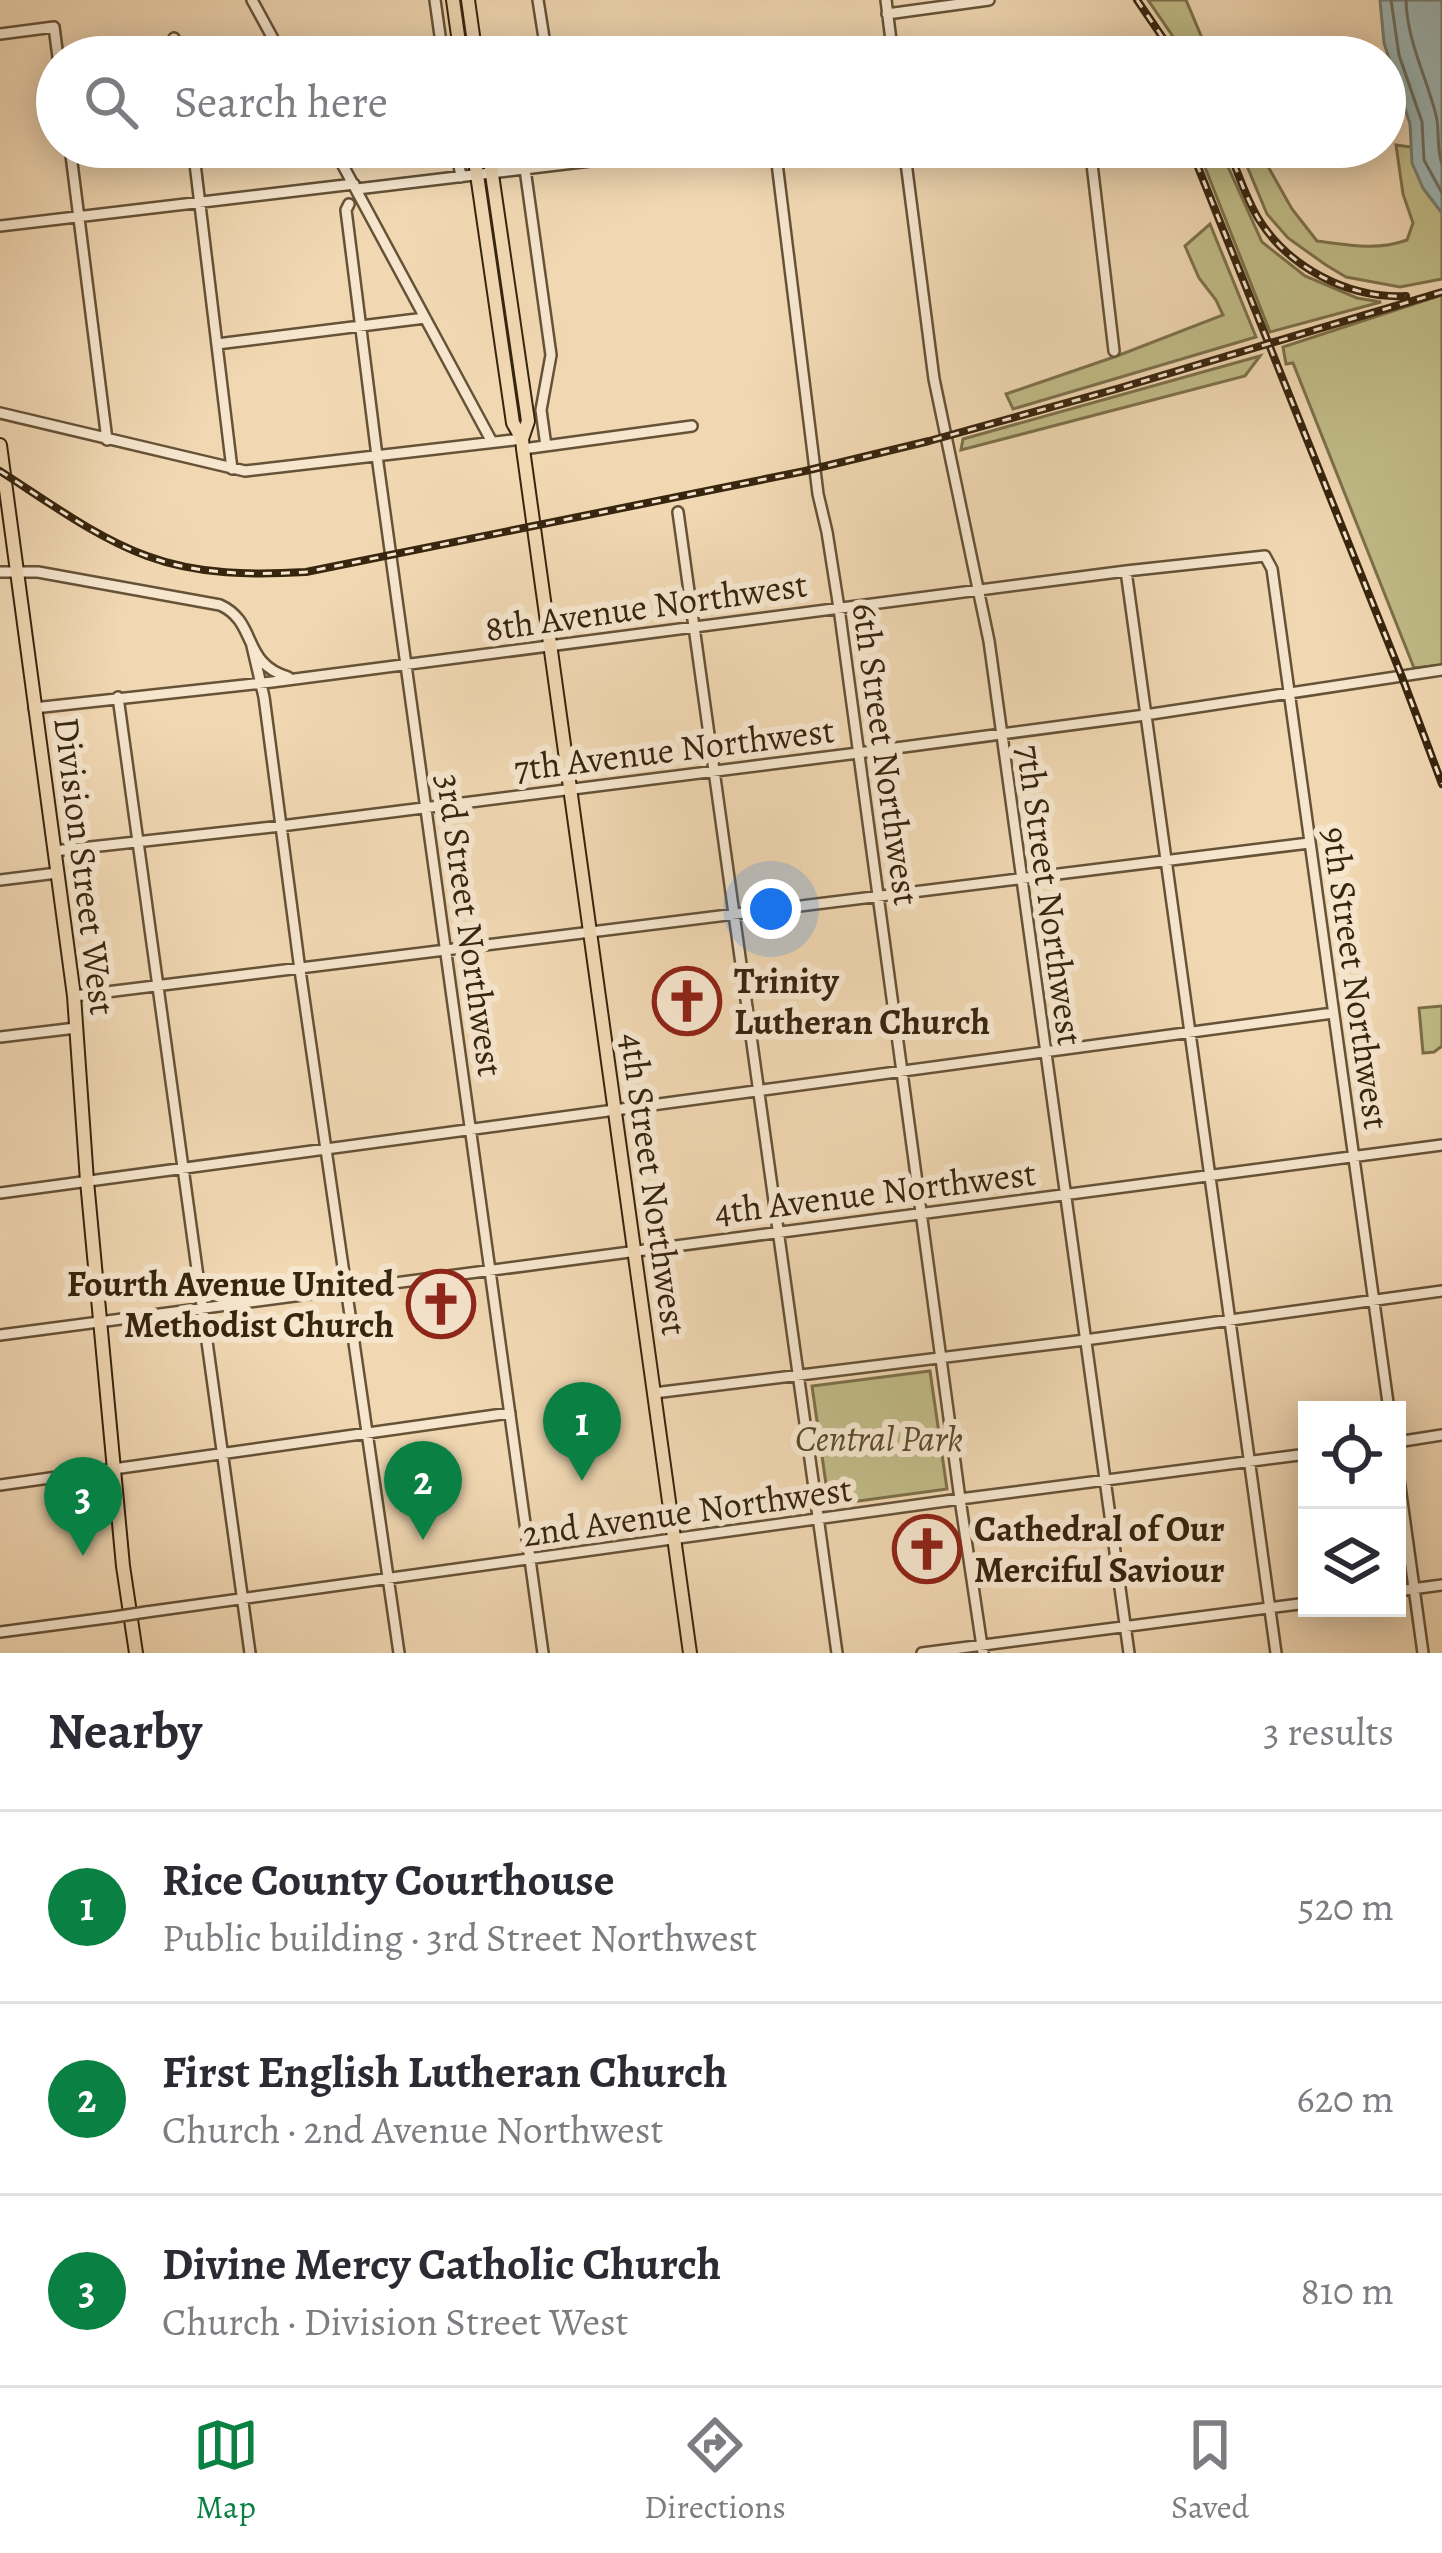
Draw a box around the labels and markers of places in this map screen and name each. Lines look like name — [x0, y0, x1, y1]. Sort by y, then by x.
place label: Trinity Lutheran Church — [734, 956, 990, 1046]
church icon: Trinity Lutheran Church — [652, 966, 722, 1036]
place label: Fourth Avenue United Methodist Church — [67, 1259, 395, 1349]
church icon: Fourth Avenue United Methodist Church — [406, 1269, 476, 1339]
pin: 1 — [543, 1382, 621, 1481]
pin: 2 — [384, 1441, 462, 1540]
pin: 3 — [44, 1457, 122, 1556]
place label: Cathedral of Our Merciful Saviour — [974, 1504, 1225, 1594]
church icon: Cathedral of Our Merciful Saviour — [892, 1514, 962, 1584]

